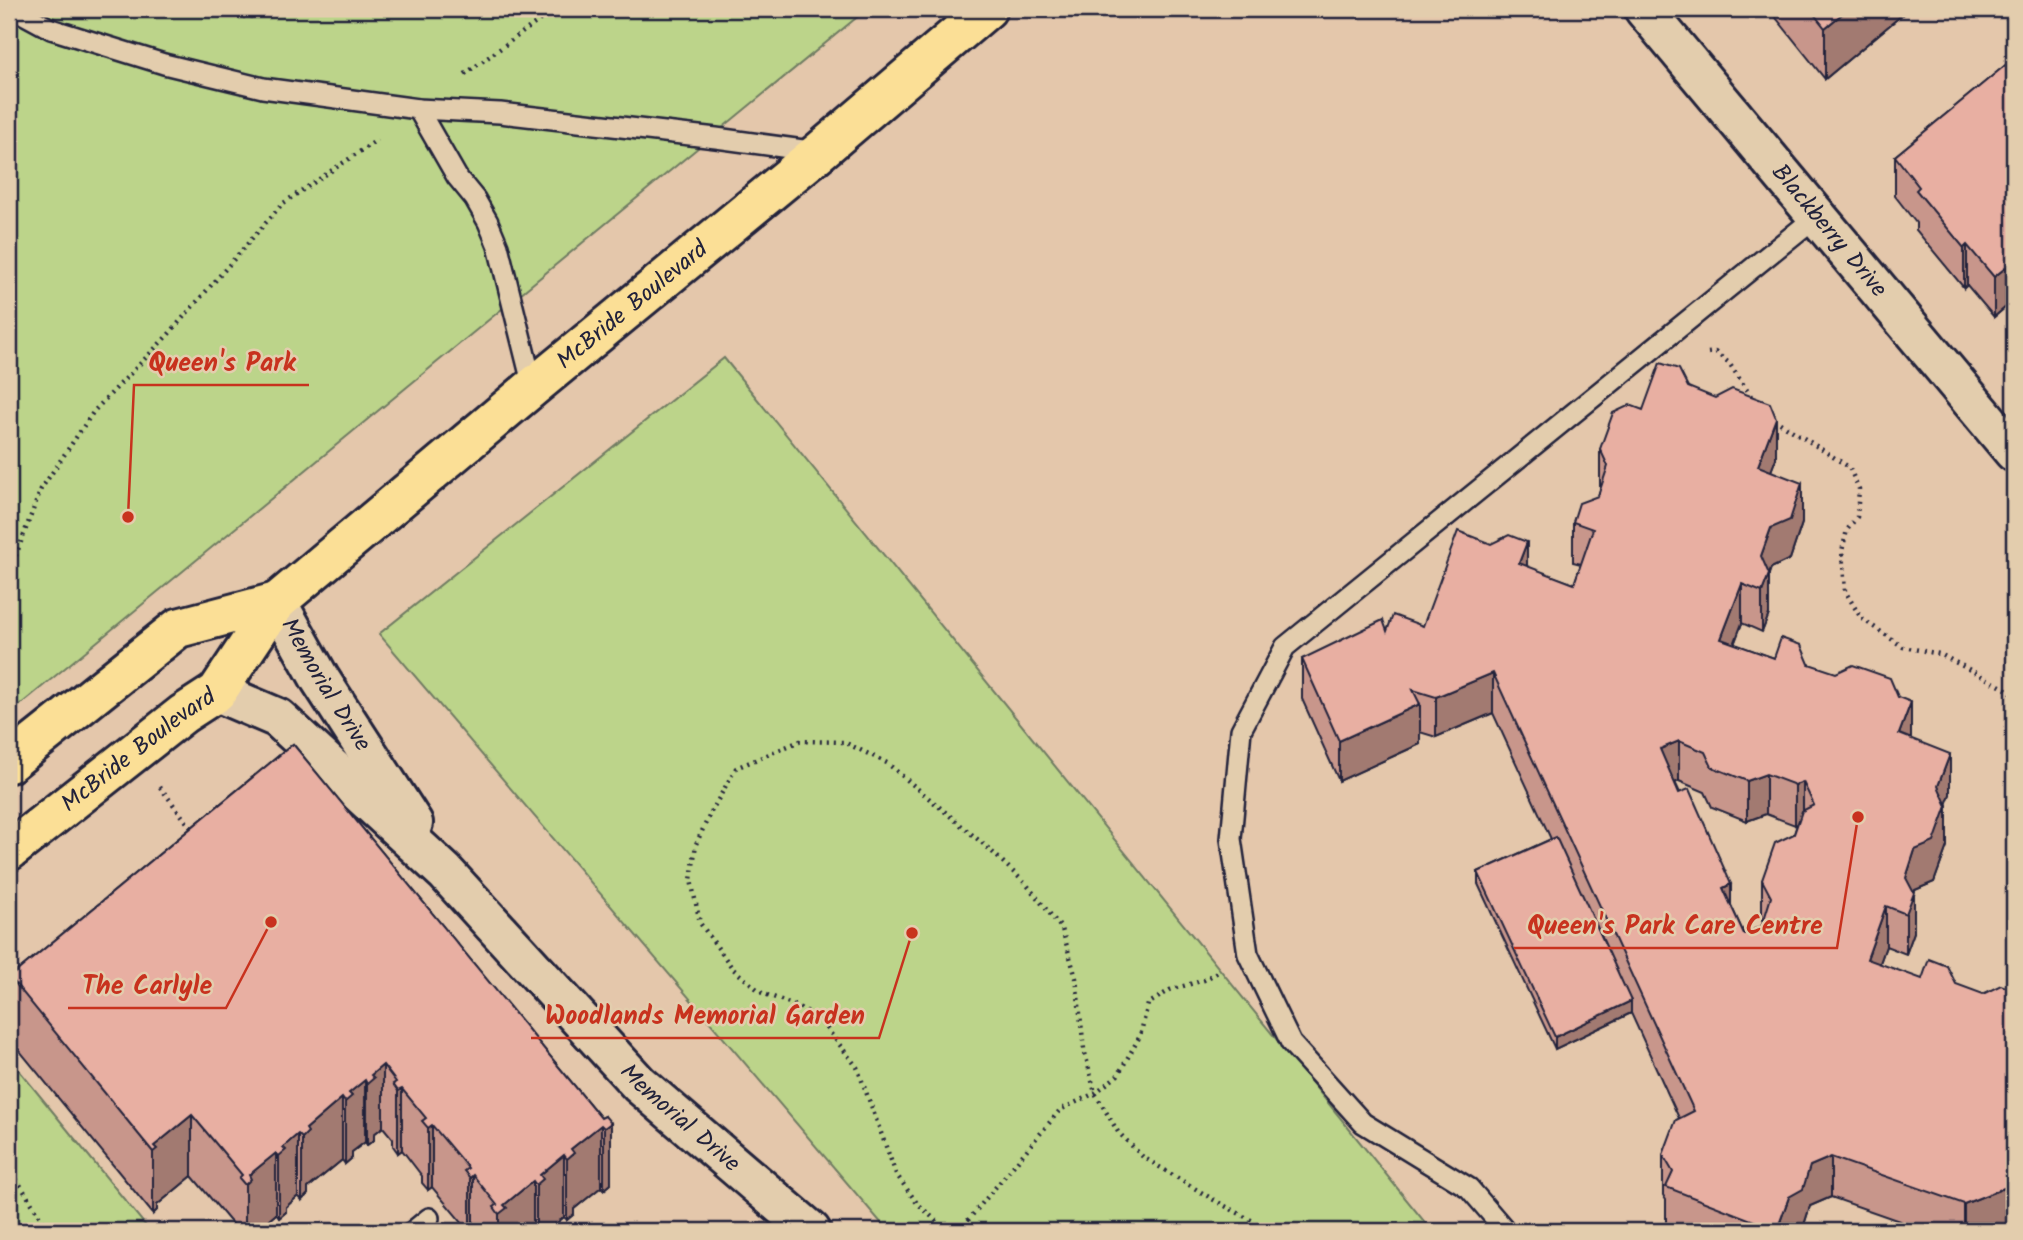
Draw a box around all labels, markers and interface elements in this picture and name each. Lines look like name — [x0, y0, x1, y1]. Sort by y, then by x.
street label: Blackberry Drive — [1761, 155, 1897, 307]
street label: McBride Boulevard — [548, 230, 718, 380]
callout: Queen's Park — [134, 338, 309, 385]
text: Queen's Park — [148, 343, 297, 385]
street label: Memorial Drive — [270, 611, 381, 759]
street label: McBride Boulevard — [52, 678, 225, 823]
callout: Queen's Park Care Centre — [1514, 901, 1837, 948]
text: Queen's Park Care Centre — [1527, 906, 1823, 948]
callout: The Carlyle — [68, 961, 226, 1008]
text: The Carlyle — [82, 966, 212, 1008]
callout: Woodlands Memorial Garden — [531, 991, 879, 1038]
text: Woodlands Memorial Garden — [545, 996, 865, 1038]
street label: Memorial Drive — [610, 1055, 749, 1182]

